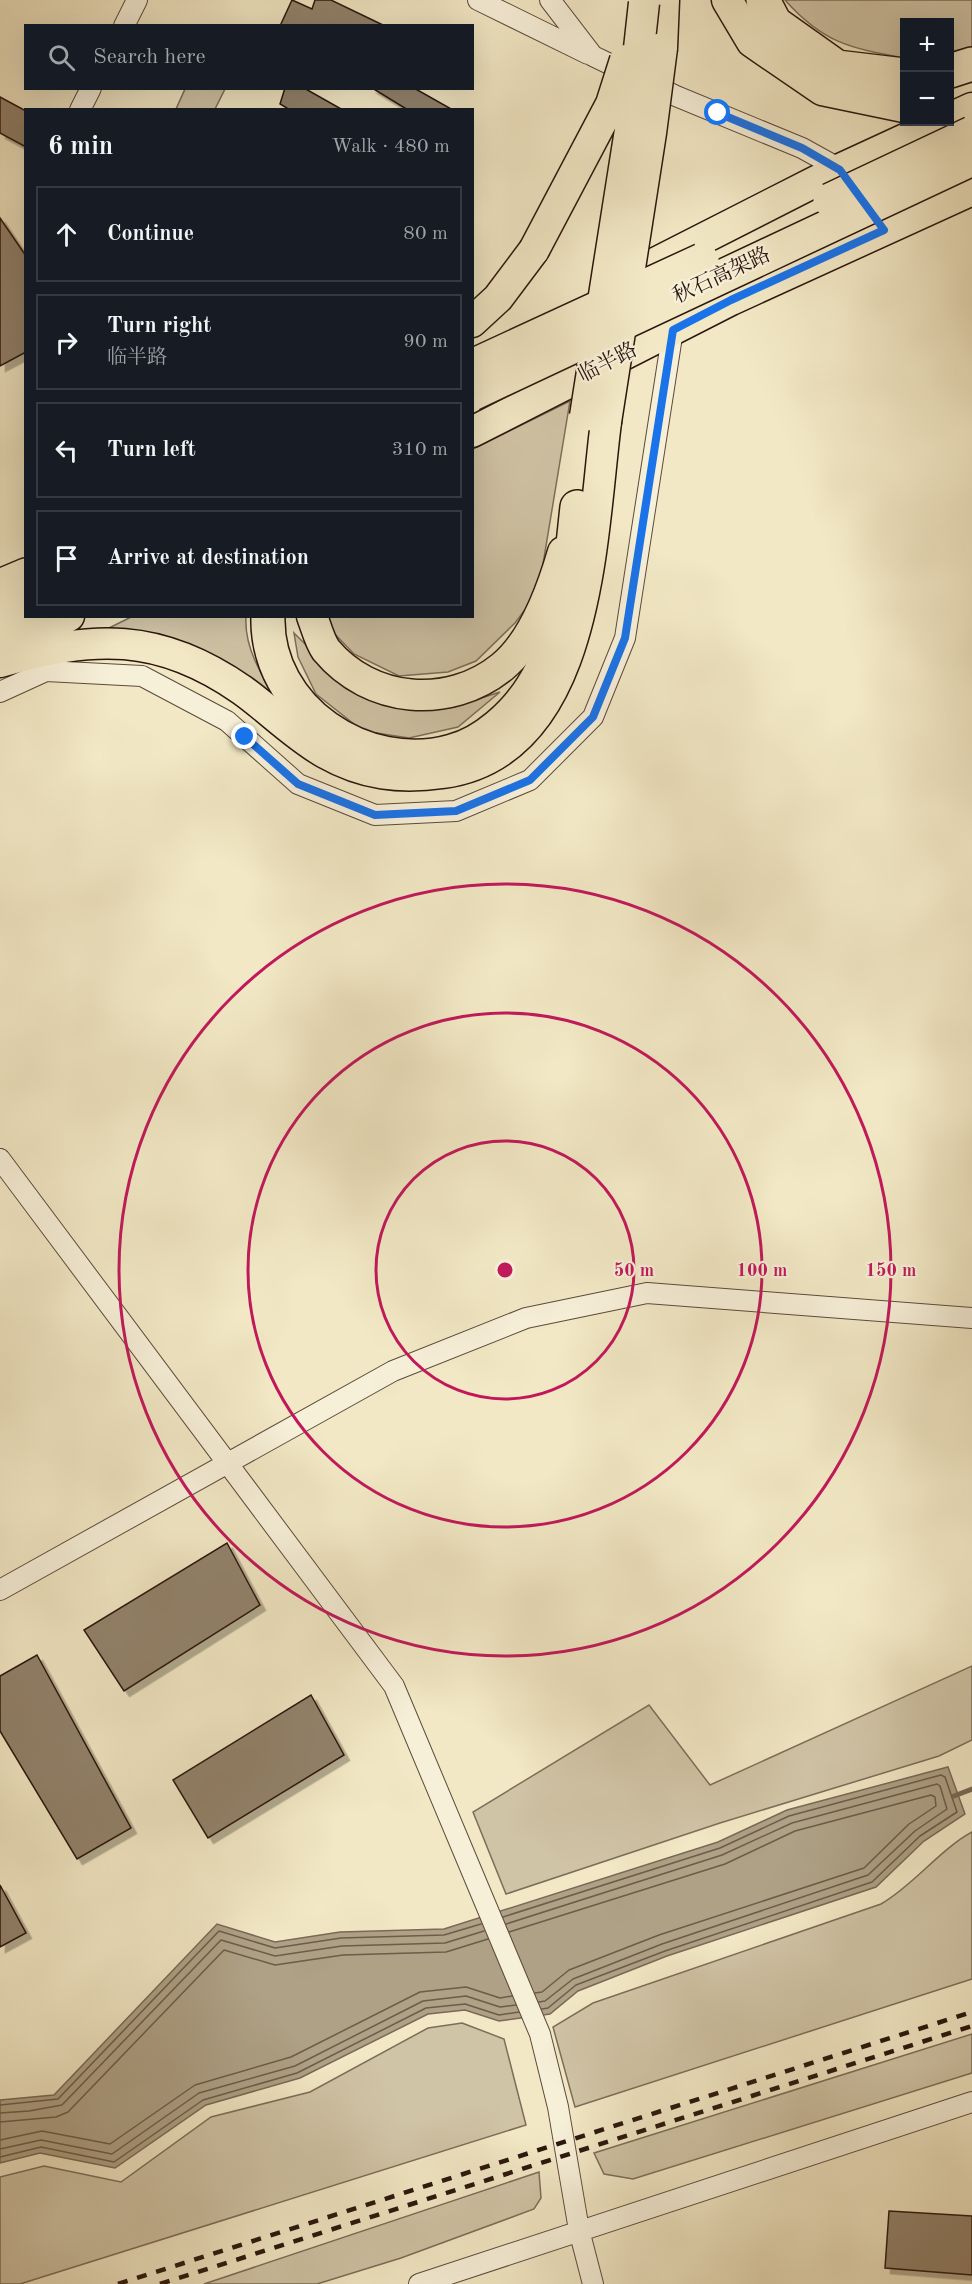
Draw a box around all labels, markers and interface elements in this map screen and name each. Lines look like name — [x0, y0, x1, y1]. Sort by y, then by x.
map controls — [900, 18, 954, 126]
button: + — [900, 18, 954, 72]
search box — [24, 24, 474, 90]
icon: search — [45, 41, 78, 74]
text: Search here — [93, 46, 206, 68]
button: − — [900, 72, 954, 126]
route start — [704, 99, 730, 125]
text: 6 min — [48, 134, 113, 160]
text: Walk · 480 m — [331, 137, 450, 157]
icon: ahead — [50, 218, 83, 251]
text: Continue — [107, 223, 194, 245]
text: 80 m — [403, 224, 448, 244]
street label: 秋石高架路 — [669, 242, 774, 308]
text: Turn right — [107, 315, 211, 337]
icon: right — [50, 326, 83, 359]
text: 90 m — [403, 332, 448, 352]
street label: 临半路 — [574, 338, 641, 387]
text: 临半路 — [107, 348, 167, 368]
icon: left — [50, 434, 83, 467]
text: Turn left — [107, 439, 196, 461]
text: 310 m — [392, 440, 448, 460]
icon: arrive — [50, 542, 83, 575]
text: Arrive at destination — [107, 547, 309, 569]
route end — [231, 723, 257, 749]
centre of rings — [495, 1260, 515, 1280]
text: 50 m — [614, 1262, 654, 1280]
text: 100 m — [737, 1262, 787, 1280]
text: 150 m — [866, 1262, 916, 1280]

